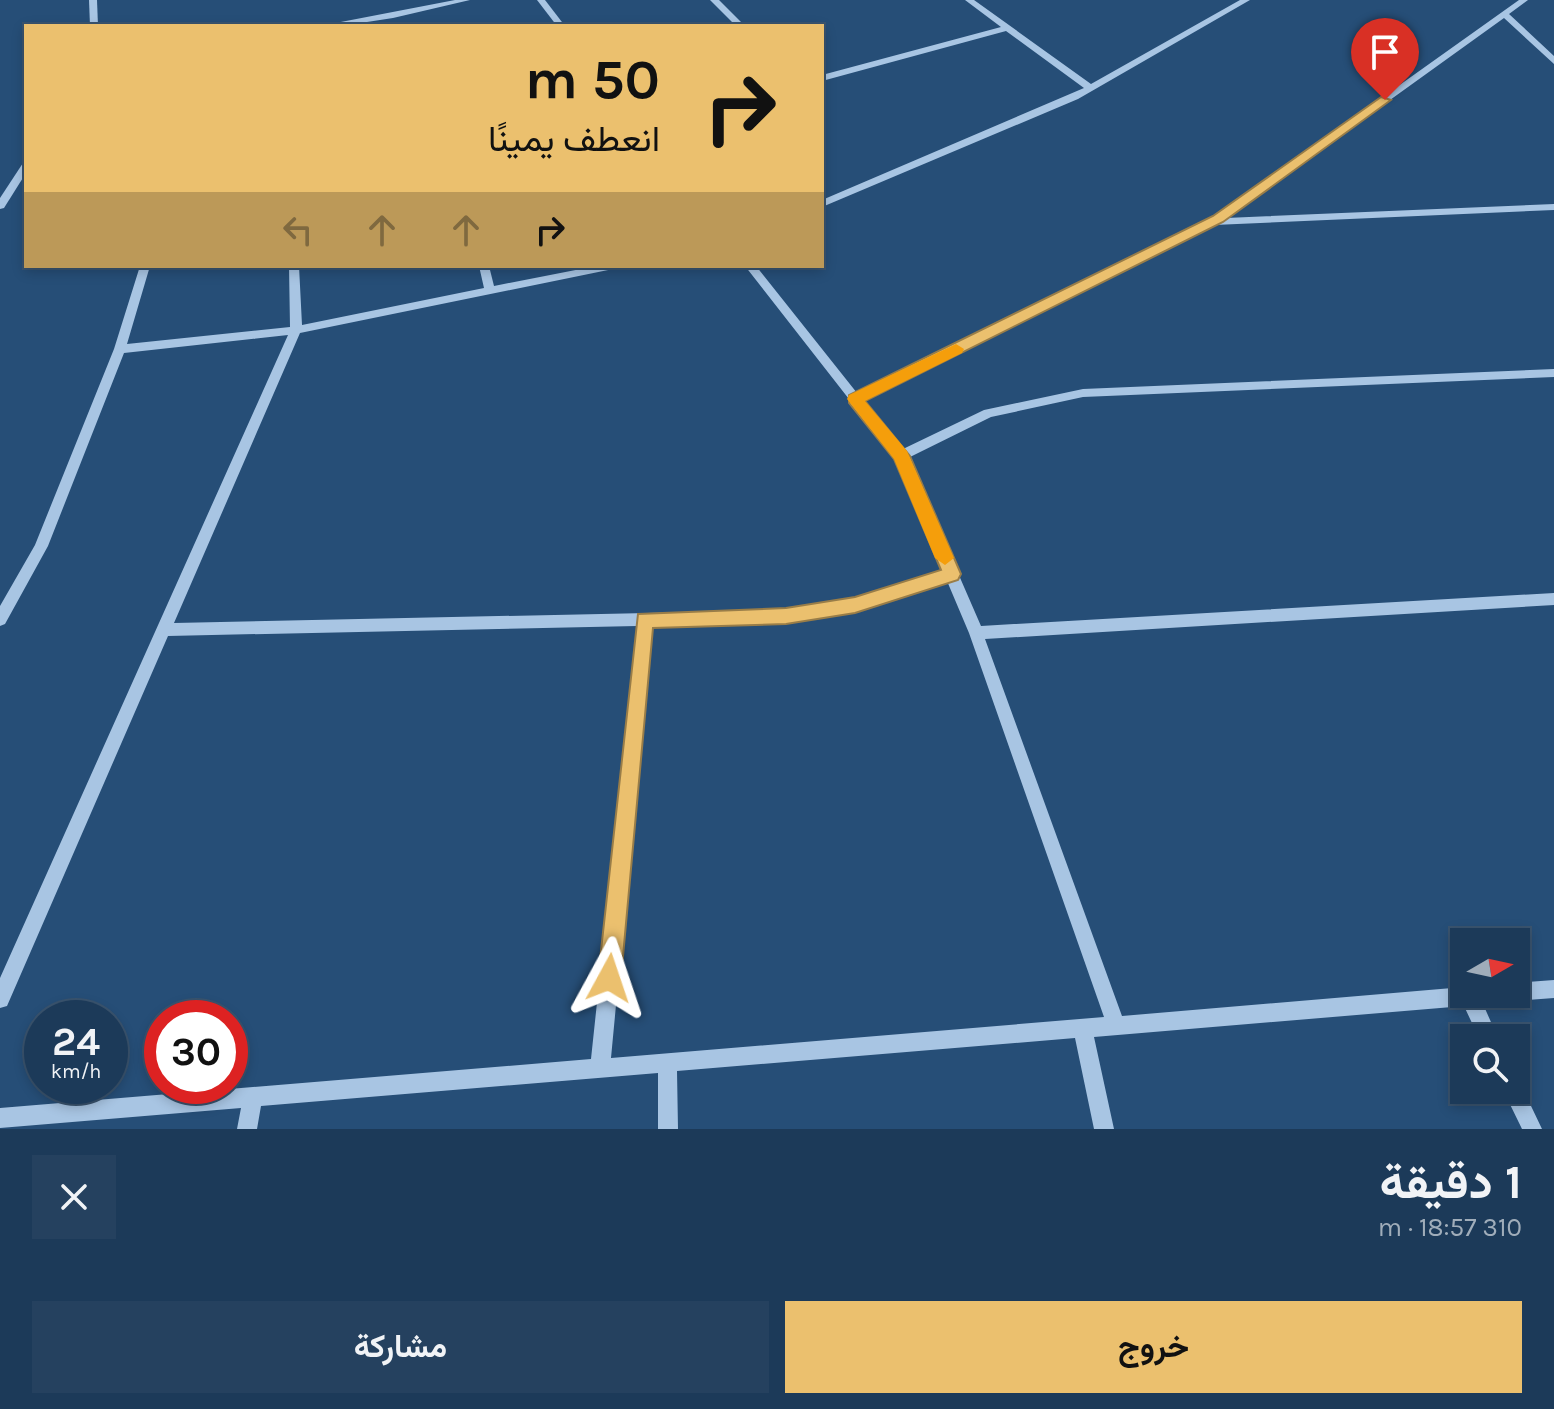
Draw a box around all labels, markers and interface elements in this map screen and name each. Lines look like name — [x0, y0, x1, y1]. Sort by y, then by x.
pin — [1351, 18, 1419, 100]
icon: arrive — [1363, 30, 1407, 74]
text: 50 m — [525, 47, 660, 112]
icon: right — [688, 56, 792, 160]
text: انعطف يمينًا — [488, 118, 660, 160]
icon: left — [276, 208, 320, 252]
icon: ahead — [360, 208, 404, 252]
icon: ahead — [444, 208, 488, 252]
icon: right — [528, 208, 572, 252]
north arrow — [1450, 928, 1530, 1008]
map controls — [1450, 928, 1530, 1104]
position arrow — [567, 936, 651, 1020]
speed limit sign: 30 — [144, 1000, 248, 1104]
text: 24 — [52, 1018, 100, 1065]
button: search — [1450, 1024, 1530, 1104]
text: km/h — [51, 1060, 101, 1083]
text: 1 دقيقة — [1380, 1154, 1522, 1210]
button: close — [32, 1155, 116, 1239]
text: 310 m · 18:57 — [1378, 1212, 1522, 1243]
button: مشاركة — [32, 1301, 769, 1393]
button: خروج — [785, 1301, 1522, 1393]

